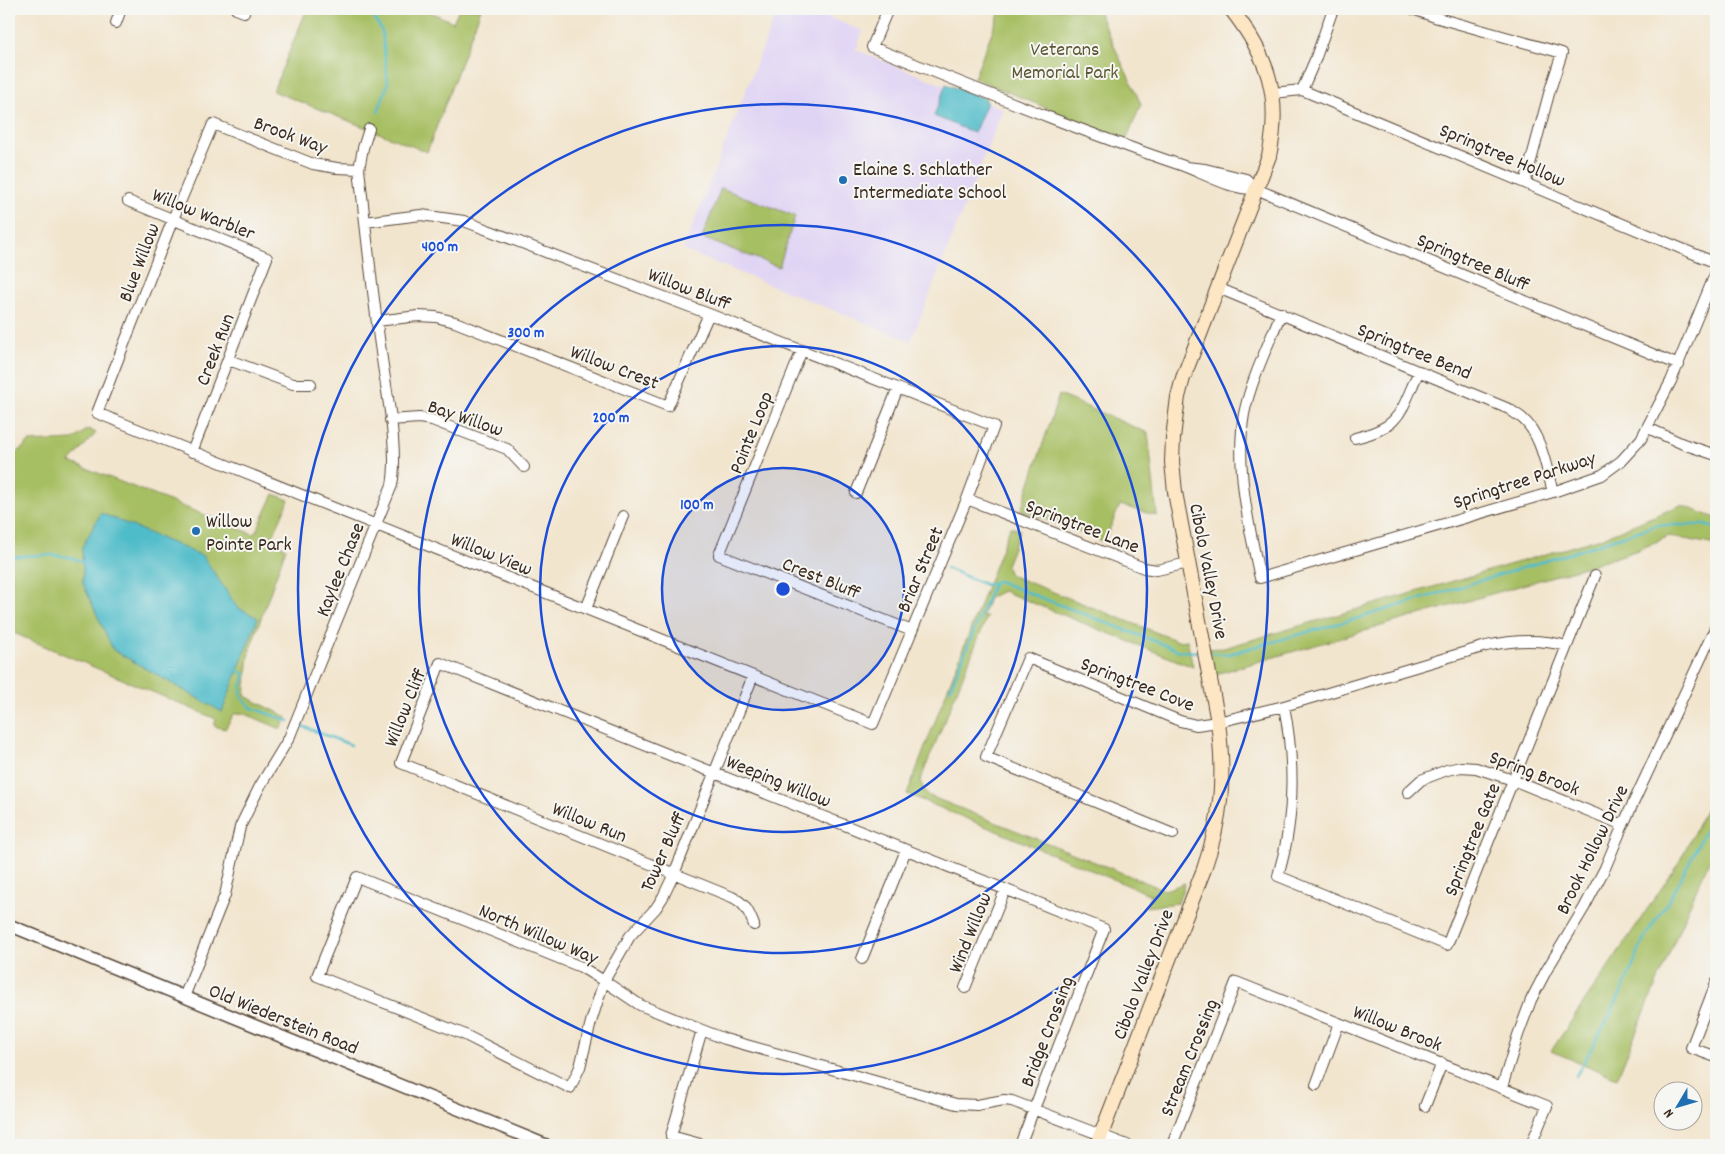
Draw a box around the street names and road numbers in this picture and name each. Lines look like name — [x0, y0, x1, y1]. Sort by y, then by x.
street label: Brook Way — [249, 111, 332, 163]
street label: Springtree Hollow — [1434, 118, 1569, 196]
street label: Willow Warbler — [147, 182, 259, 249]
street label: Blue Willow — [113, 219, 169, 307]
street label: Springtree Bluff — [1412, 227, 1534, 300]
street label: Willow Bluff — [643, 262, 735, 320]
street label: Creek Run — [190, 310, 243, 390]
street label: Springtree Bend — [1353, 317, 1475, 388]
street label: Willow Crest — [566, 339, 662, 399]
street label: Pointe Loop — [724, 388, 782, 479]
street label: Bay Willow — [424, 394, 507, 446]
street label: Springtree Parkway — [1450, 445, 1601, 518]
street label: Springtree Lane — [1021, 493, 1143, 562]
street label: Cibolo Valley Drive — [1180, 501, 1234, 642]
street label: Kaylee Chase — [310, 519, 373, 621]
street label: Briar Street — [891, 523, 952, 617]
street label: Willow View — [446, 527, 536, 585]
street label: Crest Bluff — [777, 551, 865, 608]
street label: Springtree Cove — [1076, 651, 1198, 720]
street label: Willow Cliff — [378, 664, 435, 752]
street label: Spring Brook — [1485, 745, 1583, 805]
street label: Weeping Willow — [721, 749, 835, 817]
street label: Springtree Gate — [1438, 779, 1509, 901]
street label: Brook Hollow Drive — [1550, 781, 1637, 920]
street label: Willow Run — [547, 796, 631, 851]
street label: Tower Bluff — [635, 808, 695, 897]
street label: Wind Willow — [943, 888, 1001, 978]
street label: North Willow Way — [474, 898, 603, 974]
street label: Cibolo Valley Drive — [1107, 906, 1183, 1044]
street label: Bridge Crossing — [1015, 973, 1083, 1092]
street label: Old Wiederstein Road — [204, 978, 362, 1064]
street label: Stream Crossing — [1154, 995, 1227, 1121]
street label: Willow Brook — [1348, 999, 1446, 1060]

